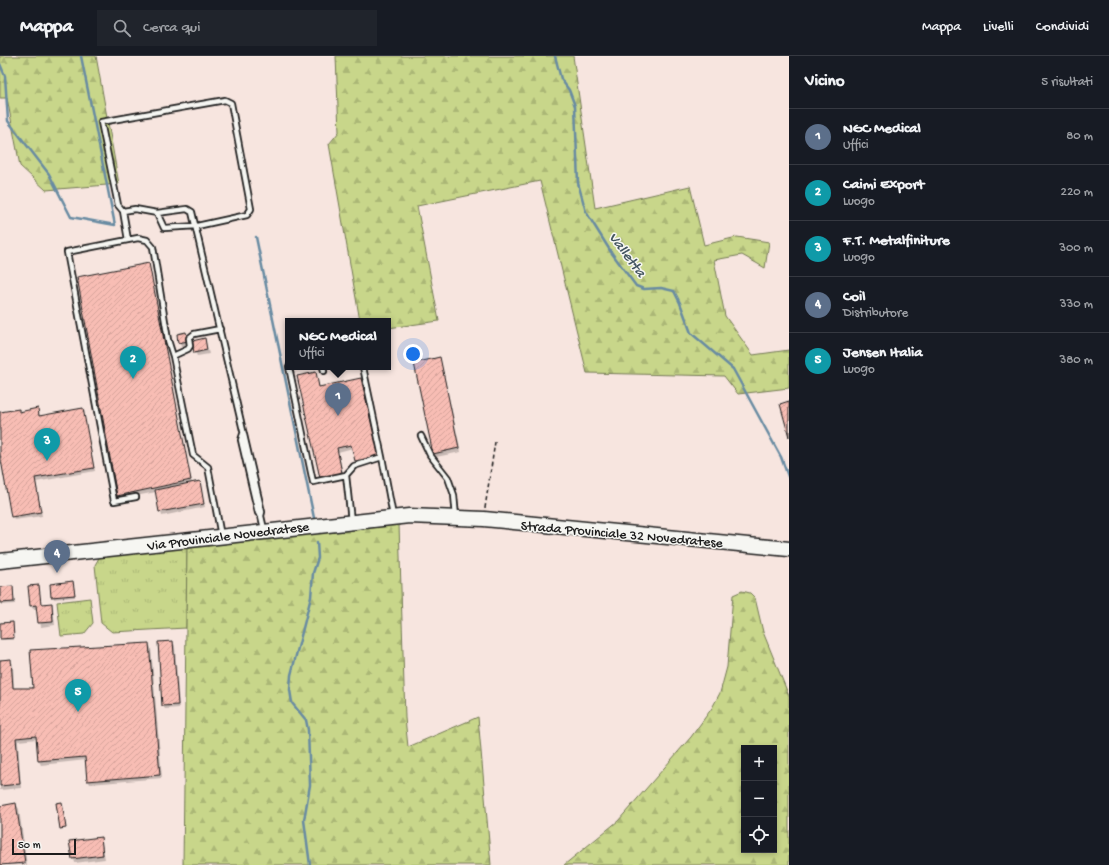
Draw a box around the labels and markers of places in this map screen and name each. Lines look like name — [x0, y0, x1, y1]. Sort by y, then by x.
pin: 2 — [120, 346, 146, 379]
pin: 1 — [325, 383, 351, 416]
pin: 3 — [34, 428, 60, 461]
pin: 4 — [44, 540, 70, 573]
pin: 5 — [65, 679, 91, 712]

